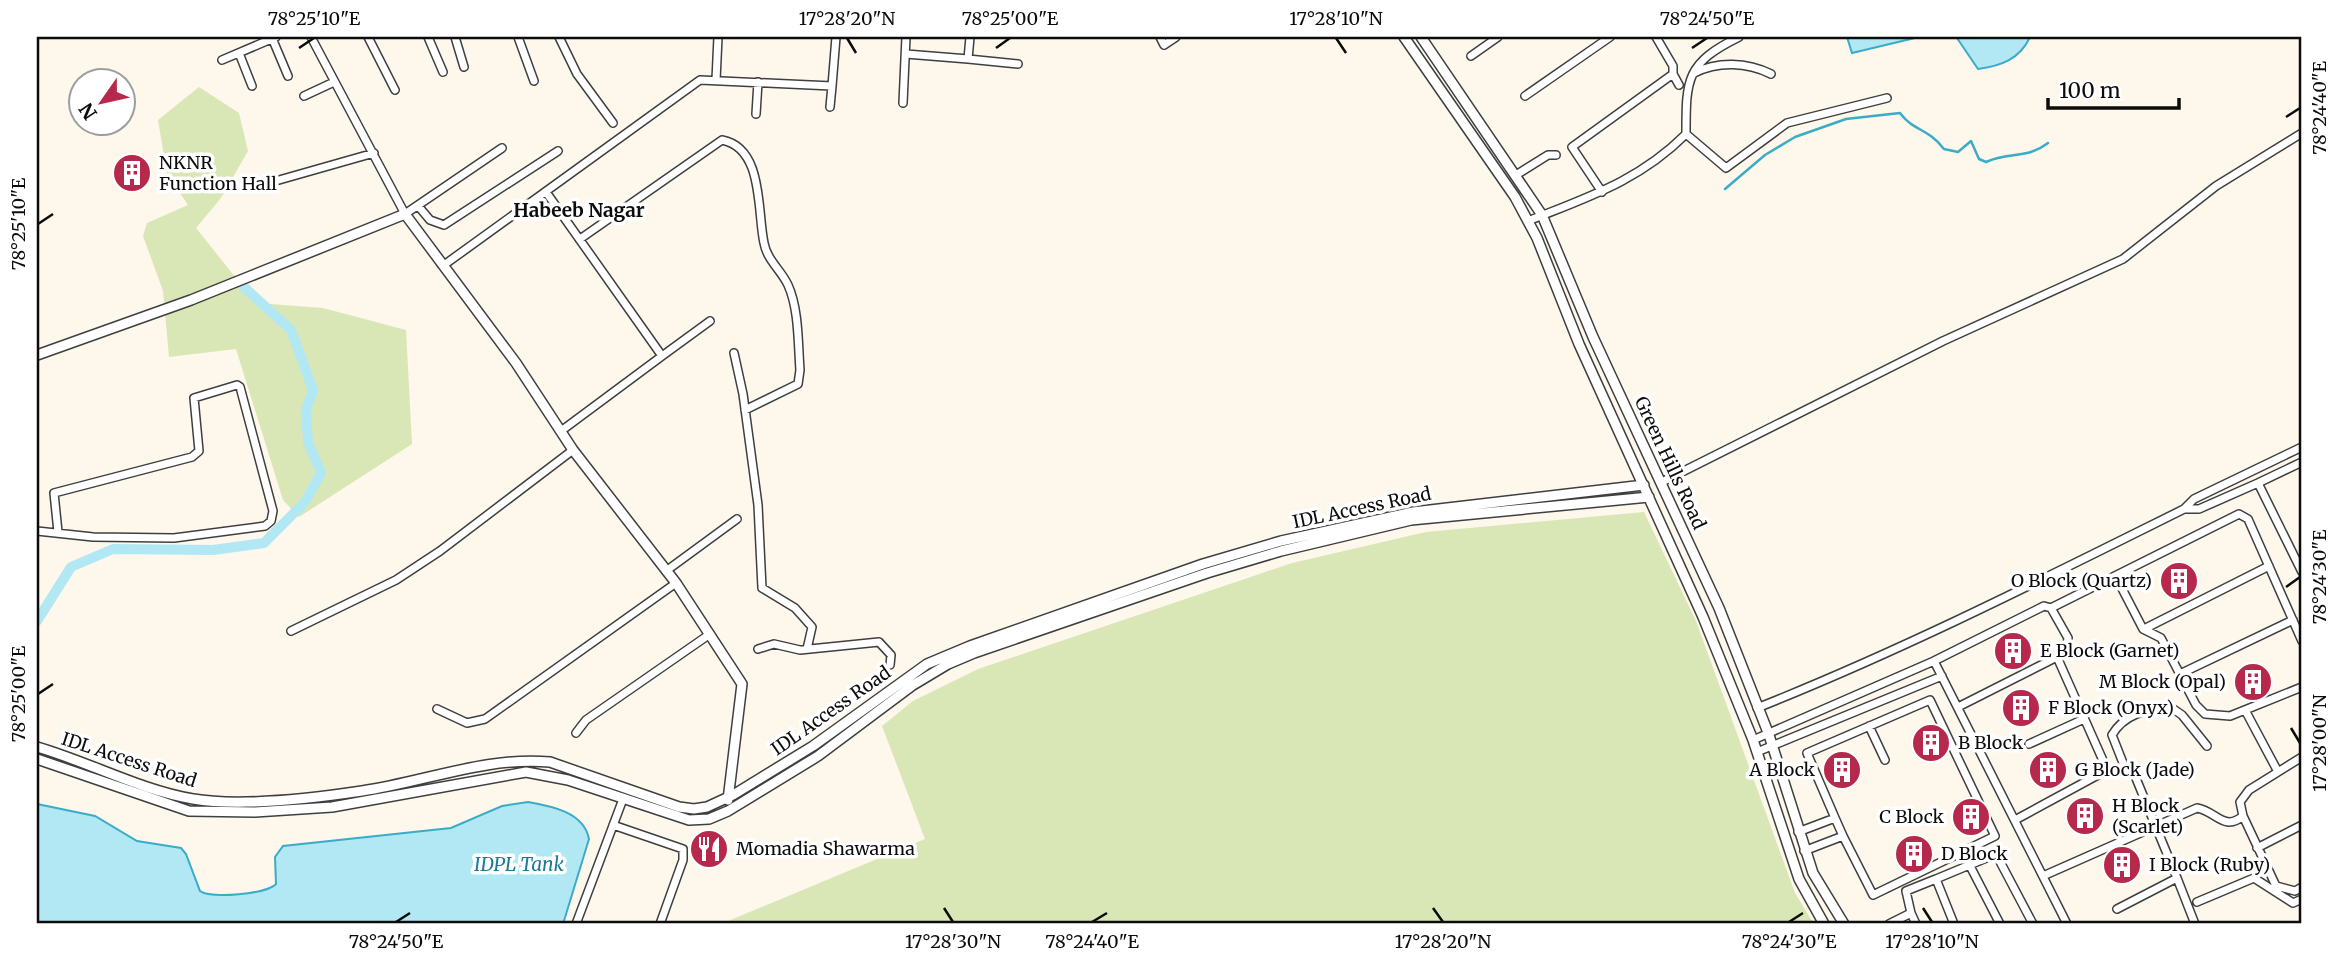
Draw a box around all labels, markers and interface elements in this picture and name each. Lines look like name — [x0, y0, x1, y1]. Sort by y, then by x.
text: 78°25'10"E — [268, 7, 361, 30]
text: 17°28'20"N — [799, 7, 895, 30]
text: 78°25'00"E — [962, 7, 1059, 30]
text: 17°28'10"N — [1289, 7, 1383, 30]
text: 78°24'50"E — [1660, 7, 1755, 30]
text: 78°24'40"E — [2308, 61, 2331, 155]
north arrow — [66, 66, 136, 136]
scale bar — [2048, 66, 2180, 110]
text: 100 m — [2059, 77, 2121, 104]
text: N — [74, 99, 102, 124]
place label: NKNR Function Hall — [159, 151, 277, 195]
building icon: NKNR Function Hall — [111, 152, 153, 194]
text: 78°25'10"E — [7, 177, 30, 270]
district label: Habeeb Nagar — [513, 198, 645, 222]
street label: Green Hills Road — [1630, 393, 1711, 533]
street label: IDL Access Road — [1291, 482, 1433, 533]
text: 78°24'30"E — [2308, 529, 2331, 624]
building icon: O Block (Quartz) — [2158, 560, 2200, 602]
place label: O Block (Quartz) — [2011, 569, 2152, 592]
building icon: E Block (Garnet) — [1992, 630, 2034, 672]
place label: E Block (Garnet) — [2040, 639, 2180, 662]
text: 78°25'00"E — [7, 645, 30, 742]
street label: IDL Access Road — [766, 661, 895, 760]
building icon: M Block (Opal) — [2232, 661, 2274, 703]
place label: M Block (Opal) — [2099, 670, 2226, 693]
building icon: F Block (Onyx) — [2000, 687, 2042, 729]
text: 17°28'00"N — [2308, 694, 2331, 792]
place label: F Block (Onyx) — [2048, 696, 2174, 719]
building icon: B Block — [1910, 722, 1952, 764]
street label: IDL Access Road — [59, 727, 200, 792]
place label: B Block — [1958, 731, 2024, 754]
building icon: A Block — [1821, 749, 1863, 791]
building icon: G Block (Jade) — [2027, 749, 2069, 791]
place label: A Block — [1748, 758, 1816, 781]
place label: G Block (Jade) — [2075, 758, 2195, 781]
place label: H Block (Scarlet) — [2112, 794, 2183, 838]
building icon: H Block (Scarlet) — [2064, 795, 2106, 837]
building icon: C Block — [1950, 796, 1992, 838]
place label: C Block — [1879, 805, 1945, 828]
restaurant icon: Momadia Shawarma — [688, 828, 730, 870]
building icon: D Block — [1893, 833, 1935, 875]
place label: Momadia Shawarma — [736, 837, 915, 860]
place label: D Block — [1941, 842, 2008, 865]
building icon: I Block (Ruby) — [2101, 844, 2143, 886]
water label: IDPL Tank — [474, 852, 565, 876]
place label: I Block (Ruby) — [2149, 853, 2270, 876]
text: 78°24'50"E — [349, 930, 444, 953]
text: 17°28'30"N — [905, 930, 1001, 953]
text: 78°24'40"E — [1045, 930, 1139, 953]
text: 17°28'20"N — [1395, 930, 1491, 953]
text: 78°24'30"E — [1742, 930, 1837, 953]
text: 17°28'10"N — [1885, 930, 1979, 953]

